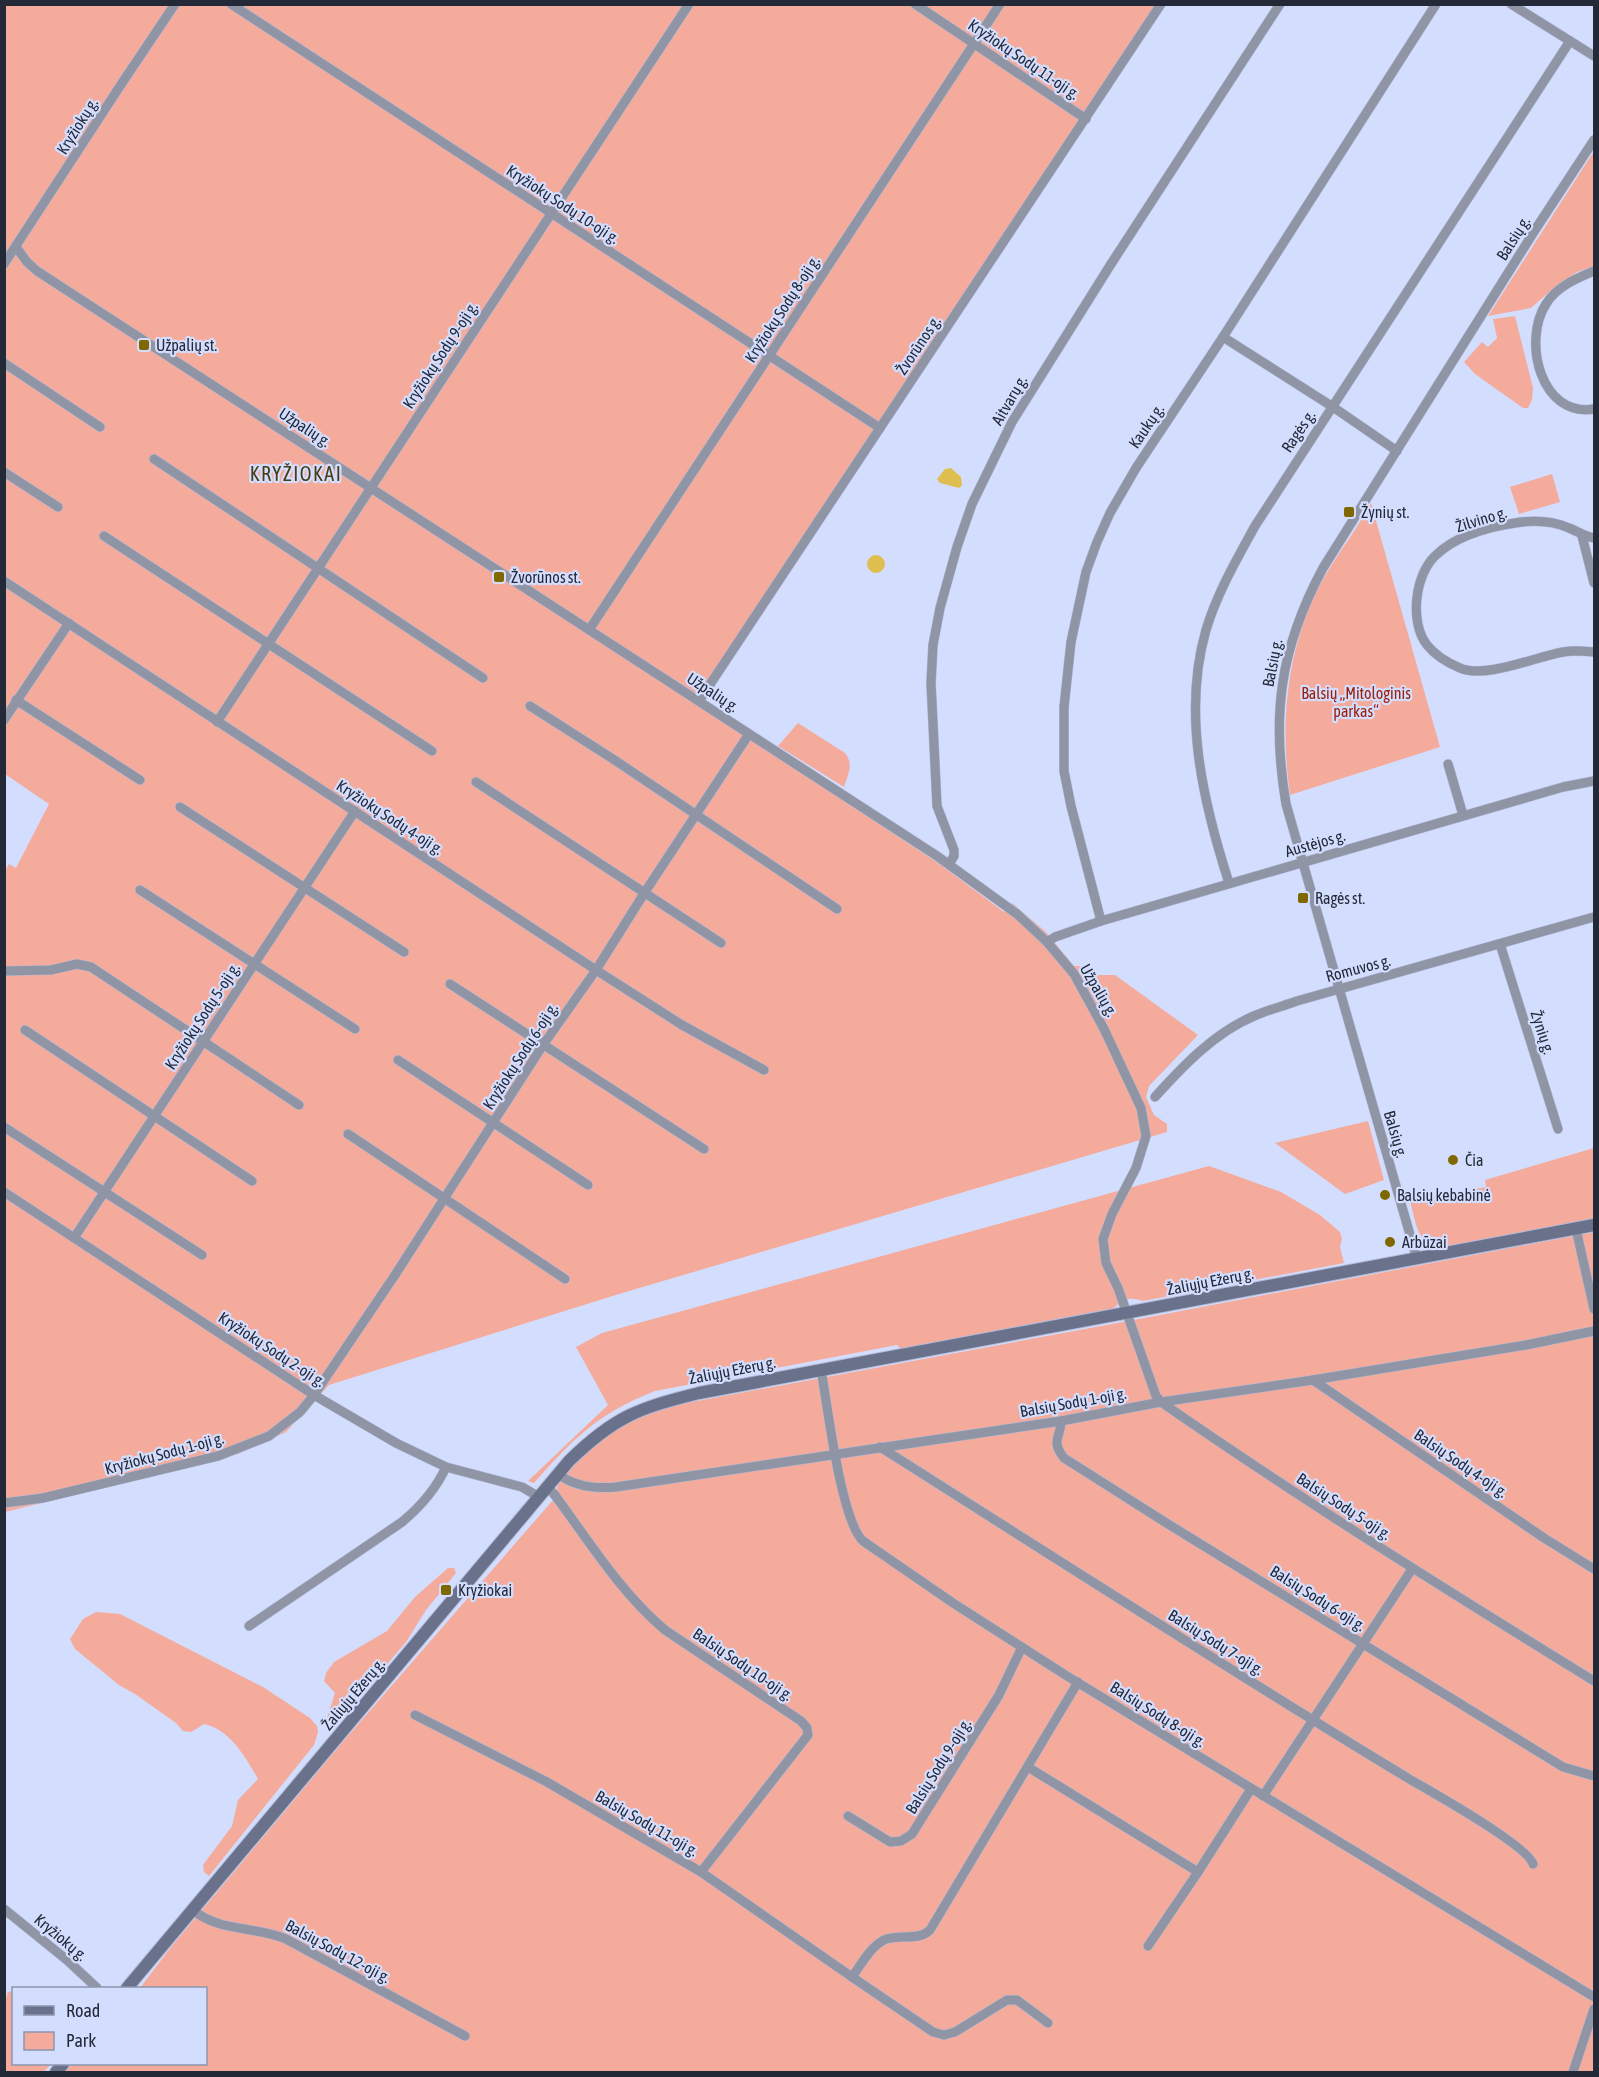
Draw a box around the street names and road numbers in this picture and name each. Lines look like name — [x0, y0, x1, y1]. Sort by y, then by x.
street label: Kryžiokų Sodų 11-oji g. — [965, 15, 1083, 104]
street label: Kryžiokų g. — [53, 94, 102, 158]
street label: Kryžiokų Sodų 10-oji g. — [503, 161, 623, 248]
street label: Balsių g. — [1493, 213, 1534, 264]
street label: Kryžiokų Sodų 8-oji g. — [741, 252, 824, 366]
street label: Kryžiokų Sodų 9-oji g. — [399, 298, 482, 412]
street label: Žvorūnos g. — [892, 312, 945, 378]
street label: Aitvarų g. — [988, 372, 1031, 429]
street label: Kaukų g. — [1125, 400, 1168, 452]
street label: Užpalių g. — [275, 404, 334, 451]
street label: Ragės g. — [1277, 406, 1319, 456]
street label: Žilvino g. — [1453, 503, 1509, 536]
street label: Balsių g. — [1259, 637, 1286, 689]
street label: Užpalių g. — [683, 669, 742, 716]
street label: Kryžiokų Sodų 4-oji g. — [333, 776, 447, 859]
street label: Austėjos g. — [1283, 826, 1348, 861]
street label: Romuvos g. — [1324, 951, 1393, 986]
street label: Kryžiokų Sodų 5-oji g. — [161, 959, 244, 1073]
street label: Užpalių g. — [1076, 960, 1121, 1020]
street label: Kryžiokų Sodų 6-oji g. — [479, 999, 562, 1113]
street label: Žynių g. — [1527, 1008, 1559, 1057]
street label: Balsių g. — [1380, 1108, 1411, 1160]
street label: Žaliųjų Ežerų g. — [1165, 1264, 1255, 1299]
street label: Kryžiokų Sodų 2-oji g. — [215, 1308, 329, 1391]
street label: Žaliųjų Ežerų g. — [687, 1353, 777, 1388]
street label: Balsių Sodų 1-oji g. — [1018, 1384, 1128, 1421]
street label: Balsių Sodų 4-oji g. — [1410, 1425, 1511, 1502]
street label: Kryžiokų Sodų 1-oji g. — [103, 1428, 226, 1478]
street label: Balsių Sodų 5-oji g. — [1293, 1469, 1395, 1544]
street label: Balsių Sodų 6-oji g. — [1267, 1562, 1369, 1635]
street label: Balsių Sodų 7-oji g. — [1165, 1606, 1267, 1679]
street label: Balsių Sodų 10-oji g. — [689, 1624, 796, 1705]
street label: Žaliųjų Ežerų g. — [318, 1654, 389, 1734]
street label: Balsių Sodų 8-oji g. — [1107, 1678, 1209, 1751]
street label: Balsių Sodų 9-oji g. — [902, 1715, 975, 1817]
street label: Balsių Sodų 11-oji g. — [592, 1786, 702, 1861]
street label: Kryžiokų g. — [31, 1910, 91, 1965]
street label: Balsių Sodų 12-oji g. — [282, 1916, 394, 1987]

